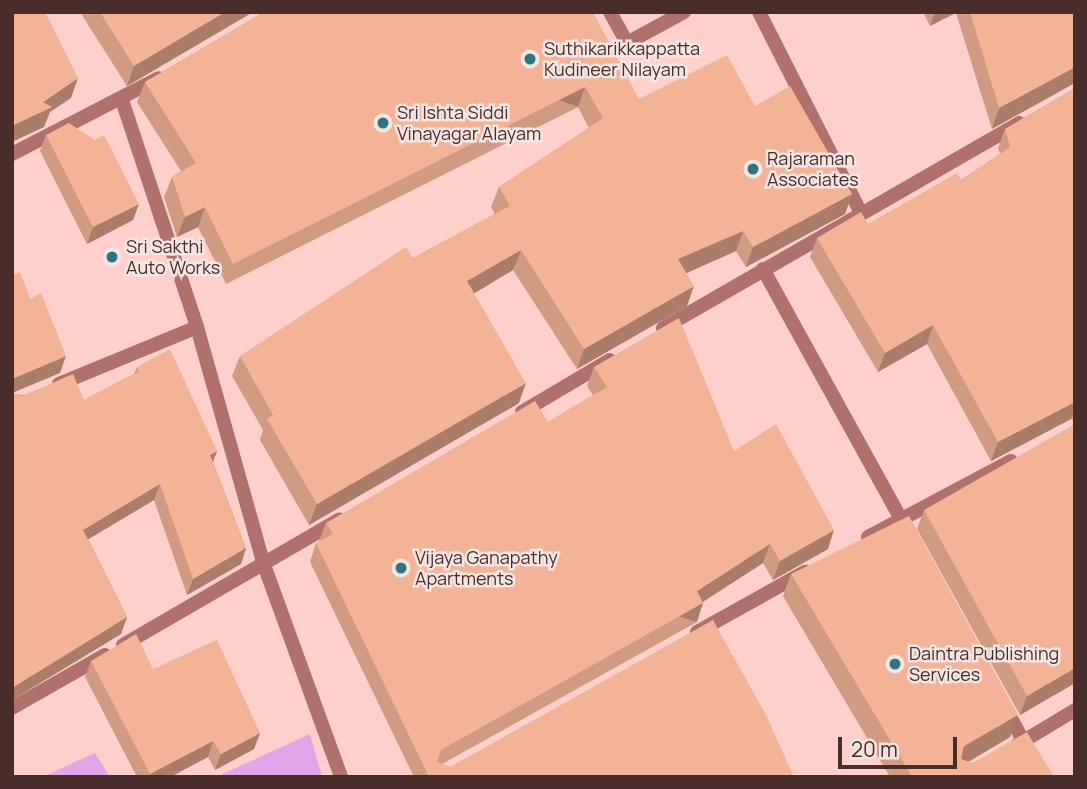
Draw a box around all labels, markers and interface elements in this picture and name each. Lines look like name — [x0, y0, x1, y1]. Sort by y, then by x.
place label: Suthikarikkappatta Kudineer Nilayam — [544, 38, 700, 80]
marker: Suthikarikkappatta Kudineer Nilayam — [522, 51, 538, 67]
place label: Sri Ishta Siddi Vinayagar Alayam — [397, 102, 541, 144]
marker: Sri Ishta Siddi Vinayagar Alayam — [375, 115, 391, 131]
place label: Rajaraman Associates — [767, 148, 859, 190]
marker: Rajaraman Associates — [745, 161, 761, 177]
place label: Sri Sakthi Auto Works — [126, 236, 220, 278]
marker: Sri Sakthi Auto Works — [104, 249, 120, 265]
place label: Vijaya Ganapathy Apartments — [415, 547, 558, 590]
marker: Vijaya Ganapathy Apartments — [393, 560, 409, 576]
place label: Daintra Publishing Services — [909, 643, 1059, 686]
marker: Daintra Publishing Services — [887, 656, 903, 672]
scale bar — [842, 722, 961, 766]
text: 20 m — [851, 735, 898, 763]

